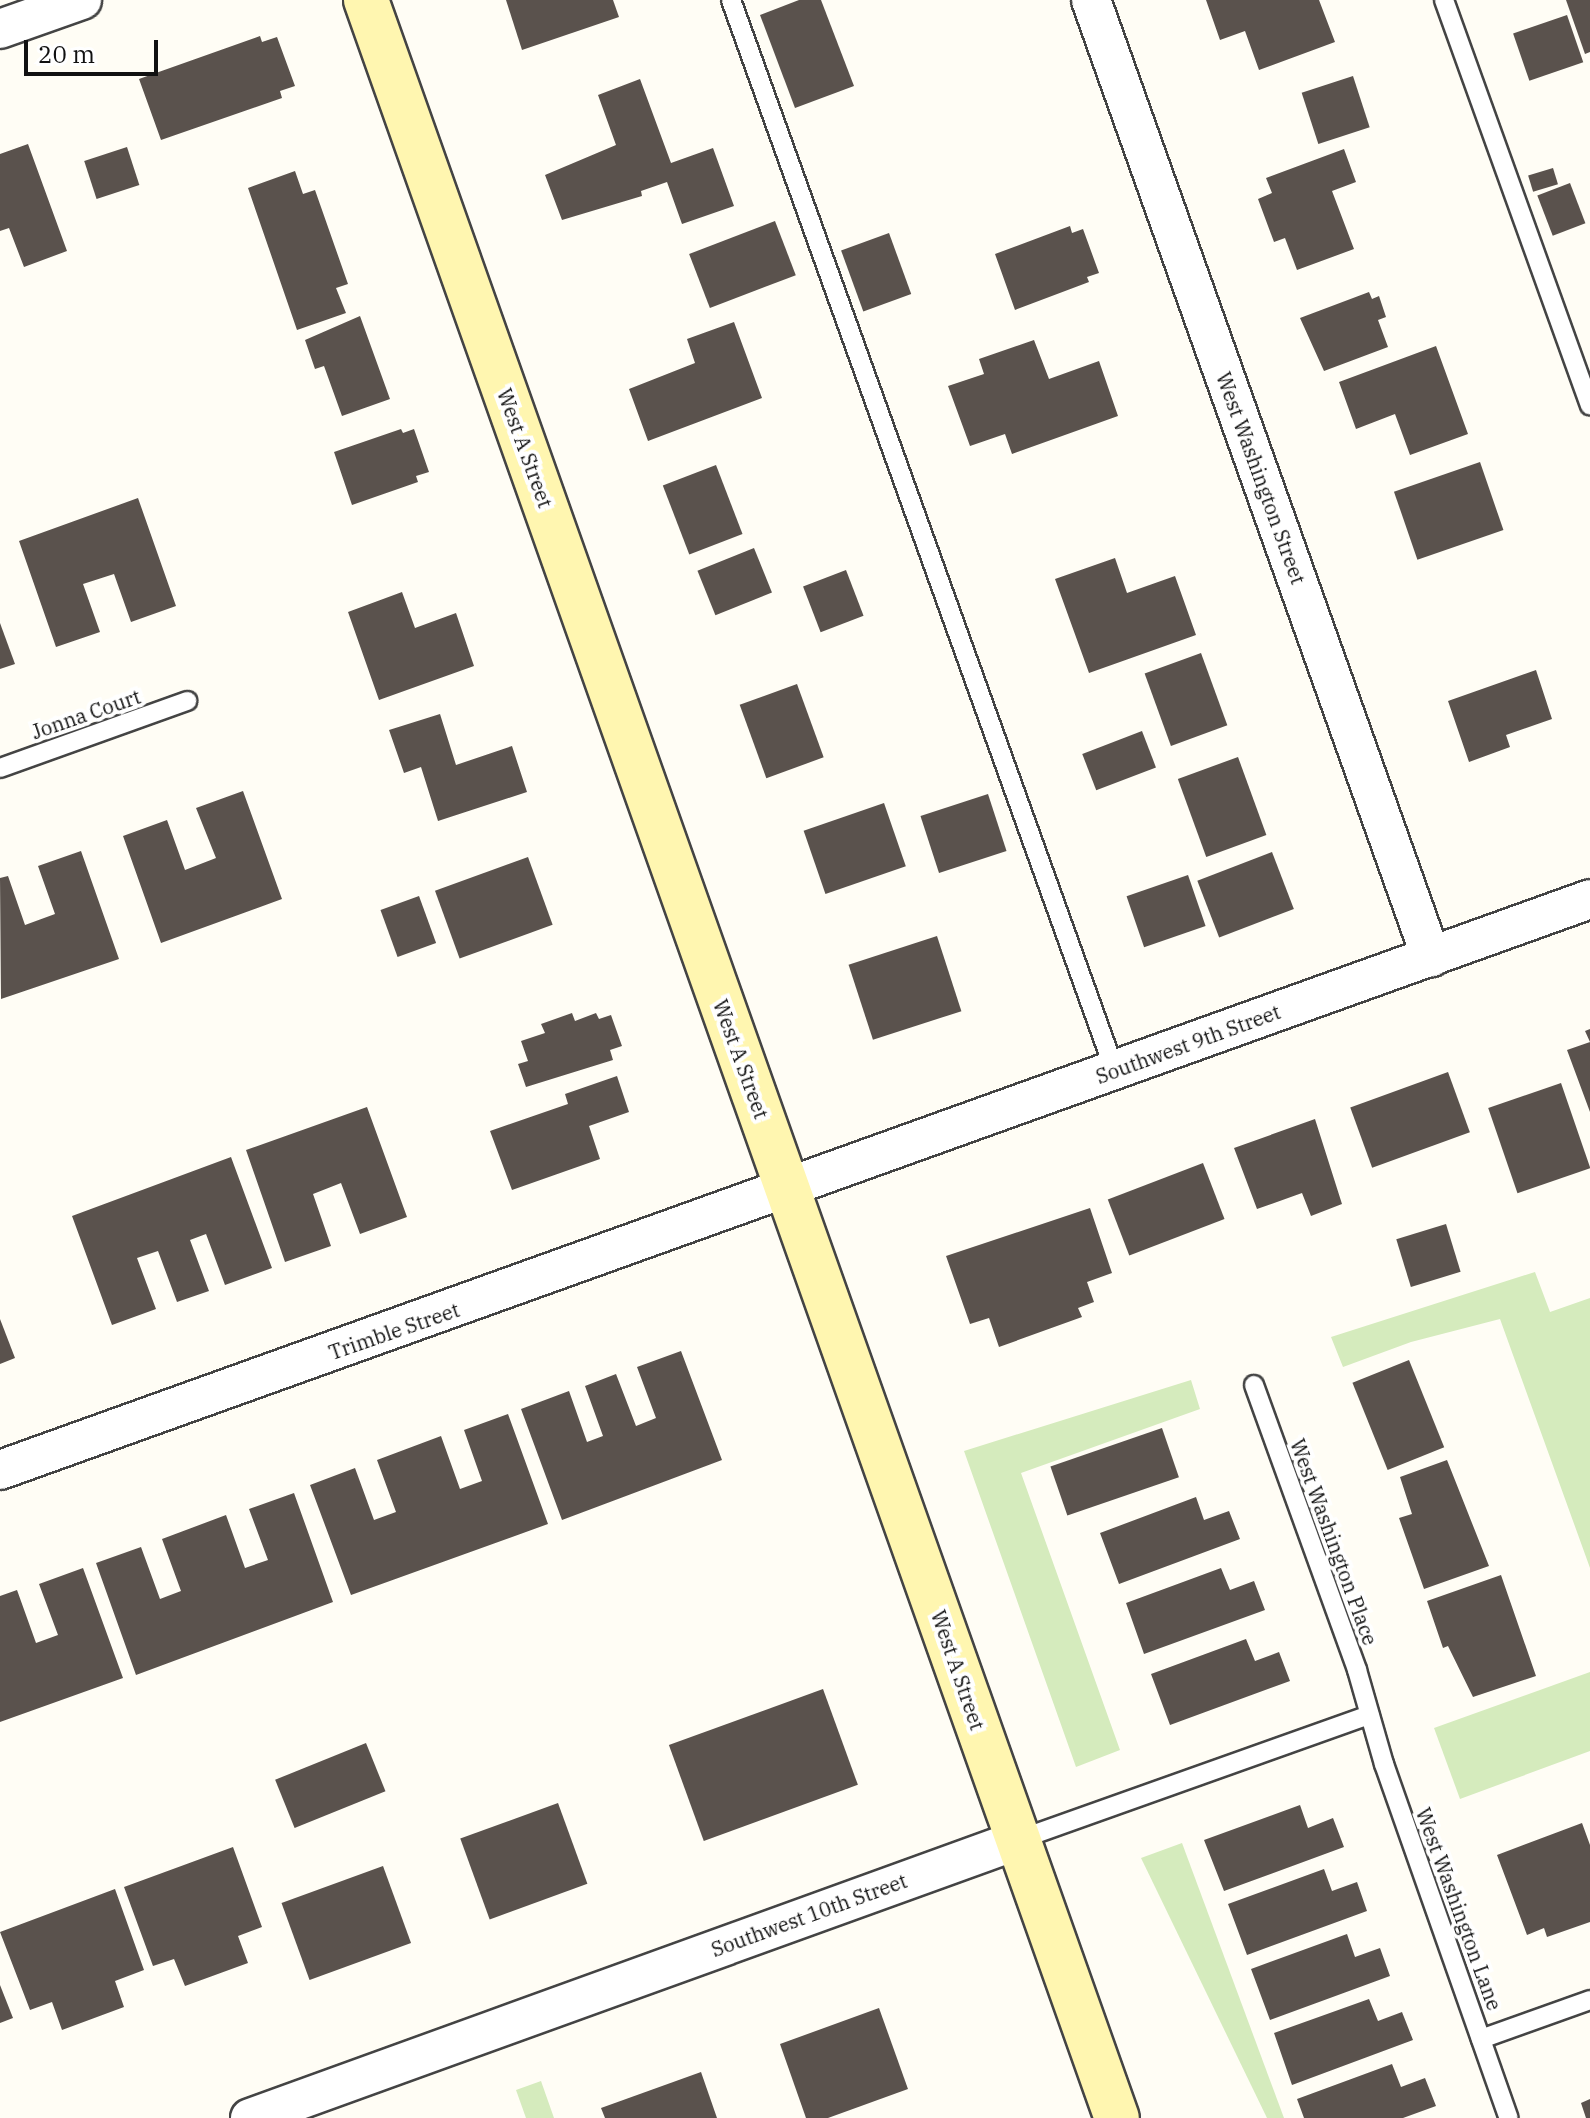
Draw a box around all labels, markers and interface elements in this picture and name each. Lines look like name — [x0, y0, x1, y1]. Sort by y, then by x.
scale bar — [28, 24, 162, 74]
text: 20 m — [38, 38, 95, 70]
street label: West Washington Street — [1211, 369, 1311, 587]
street label: West A Street — [492, 385, 558, 511]
street label: Jonna Court — [28, 684, 144, 744]
street label: West A Street — [708, 996, 774, 1122]
street label: Southwest 9th Street — [1092, 999, 1284, 1089]
street label: Trimble Street — [326, 1297, 462, 1365]
street label: West Washington Place — [1285, 1436, 1383, 1648]
street label: West A Street — [926, 1607, 990, 1733]
street label: West Washington Lane — [1411, 1804, 1507, 2014]
street label: Southwest 10th Street — [708, 1868, 910, 1962]

